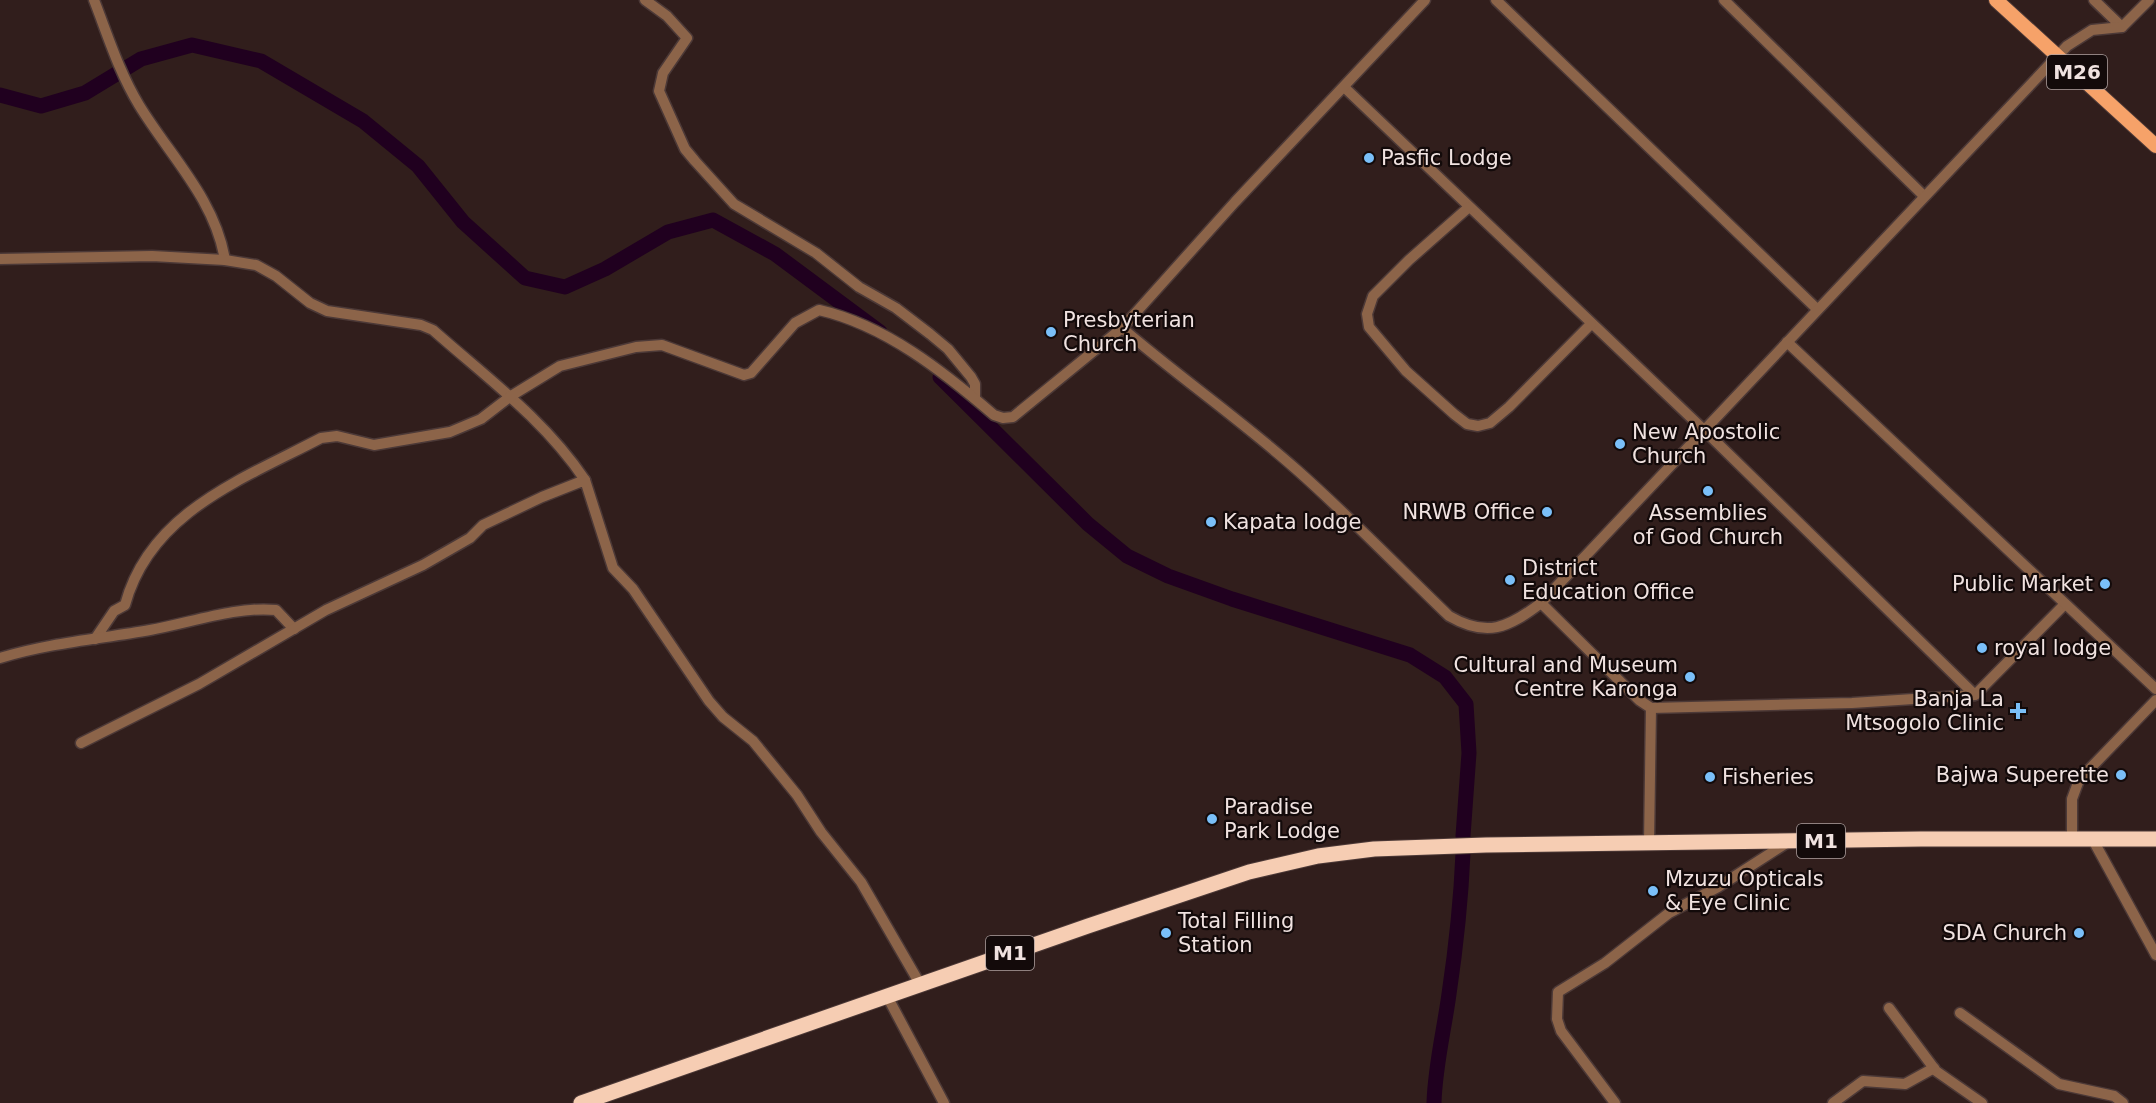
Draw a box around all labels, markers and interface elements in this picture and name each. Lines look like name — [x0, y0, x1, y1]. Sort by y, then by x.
road number: M26 — [2047, 55, 2107, 89]
place label: Pasfic Lodge — [1381, 146, 1512, 170]
marker: Pasfic Lodge — [1362, 151, 1376, 165]
place label: Presbyterian Church — [1063, 308, 1195, 356]
marker: Presbyterian Church — [1044, 325, 1058, 339]
place label: New Apostolic Church — [1632, 420, 1780, 468]
marker: New Apostolic Church — [1613, 437, 1627, 451]
marker: Assemblies of God Church — [1701, 484, 1715, 498]
place label: NRWB Office — [1402, 500, 1535, 524]
place label: Assemblies of God Church — [1633, 501, 1783, 549]
marker: NRWB Office — [1540, 505, 1554, 519]
place label: Kapata lodge — [1223, 510, 1362, 534]
marker: Kapata lodge — [1204, 515, 1218, 529]
place label: District Education Office — [1522, 556, 1695, 604]
place label: Public Market — [1952, 572, 2093, 596]
marker: District Education Office — [1503, 573, 1517, 587]
marker: Public Market — [2098, 577, 2112, 591]
place label: royal lodge — [1994, 636, 2111, 660]
marker: royal lodge — [1975, 641, 1989, 655]
place label: Cultural and Museum Centre Karonga — [1453, 653, 1678, 701]
marker: Cultural and Museum Centre Karonga — [1683, 670, 1697, 684]
place label: Banja La Mtsogolo Clinic — [1845, 687, 2004, 735]
marker: Banja La Mtsogolo Clinic — [2009, 702, 2027, 720]
place label: Bajwa Superette — [1936, 763, 2109, 787]
place label: Fisheries — [1722, 765, 1814, 789]
marker: Bajwa Superette — [2114, 768, 2128, 782]
marker: Fisheries — [1703, 770, 1717, 784]
place label: Paradise Park Lodge — [1224, 795, 1340, 843]
marker: Paradise Park Lodge — [1205, 812, 1219, 826]
road number: M1 — [1797, 824, 1845, 858]
place label: Mzuzu Opticals & Eye Clinic — [1665, 867, 1824, 915]
marker: Mzuzu Opticals & Eye Clinic — [1646, 884, 1660, 898]
place label: Total Filling Station — [1177, 909, 1294, 957]
place label: SDA Church — [1943, 921, 2067, 945]
marker: Total Filling Station — [1159, 926, 1173, 940]
marker: SDA Church — [2072, 926, 2086, 940]
road number: M1 — [986, 936, 1034, 970]

